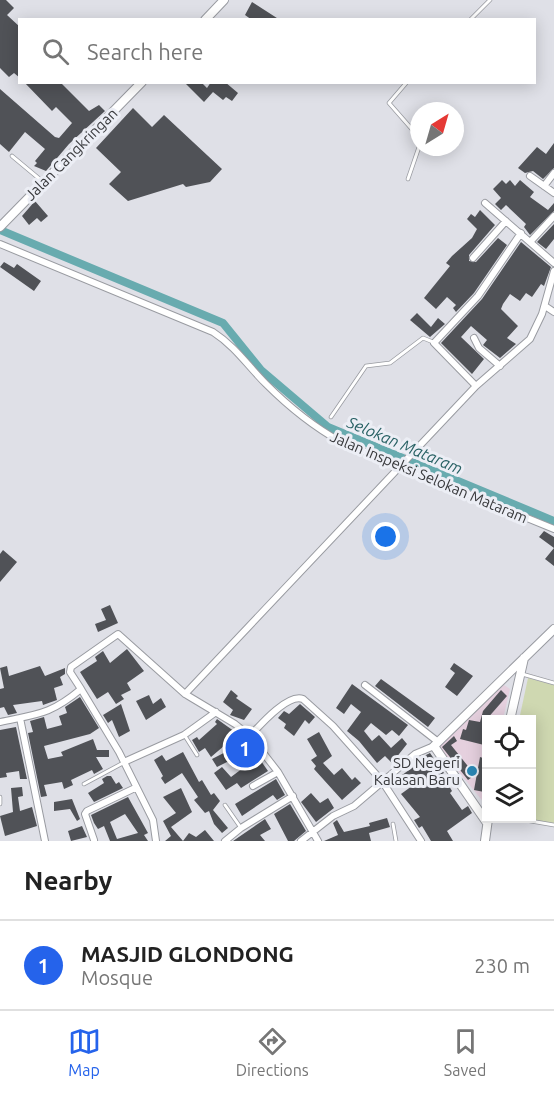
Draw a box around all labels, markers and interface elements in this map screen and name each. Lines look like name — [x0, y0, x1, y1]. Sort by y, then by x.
search box — [18, 18, 536, 84]
icon: search — [39, 35, 72, 68]
text: Search here — [87, 39, 203, 64]
north arrow — [410, 102, 464, 156]
street label: Jalan Cangkringan — [21, 104, 121, 204]
water label: Selokan Mataram — [344, 412, 465, 477]
street label: Jalan Inspeksi Selokan Mataram — [328, 428, 530, 526]
your location — [371, 522, 400, 551]
map controls — [482, 715, 536, 823]
button: locate — [482, 715, 536, 769]
pin: 1 — [226, 726, 264, 771]
place label: SD Negeri Kalasan Baru — [374, 754, 460, 788]
marker: SD Negeri Kalasan Baru — [465, 764, 479, 778]
button: layers — [482, 769, 536, 823]
text: Nearby — [24, 866, 112, 895]
text: MASJID GLONDONG — [81, 941, 294, 966]
text: 1 — [38, 954, 49, 977]
text: 230 m — [474, 954, 530, 977]
text: Mosque — [81, 966, 153, 989]
tab: Map — [68, 1025, 101, 1079]
tab: Directions — [236, 1025, 309, 1079]
tab: Saved — [444, 1025, 486, 1079]

